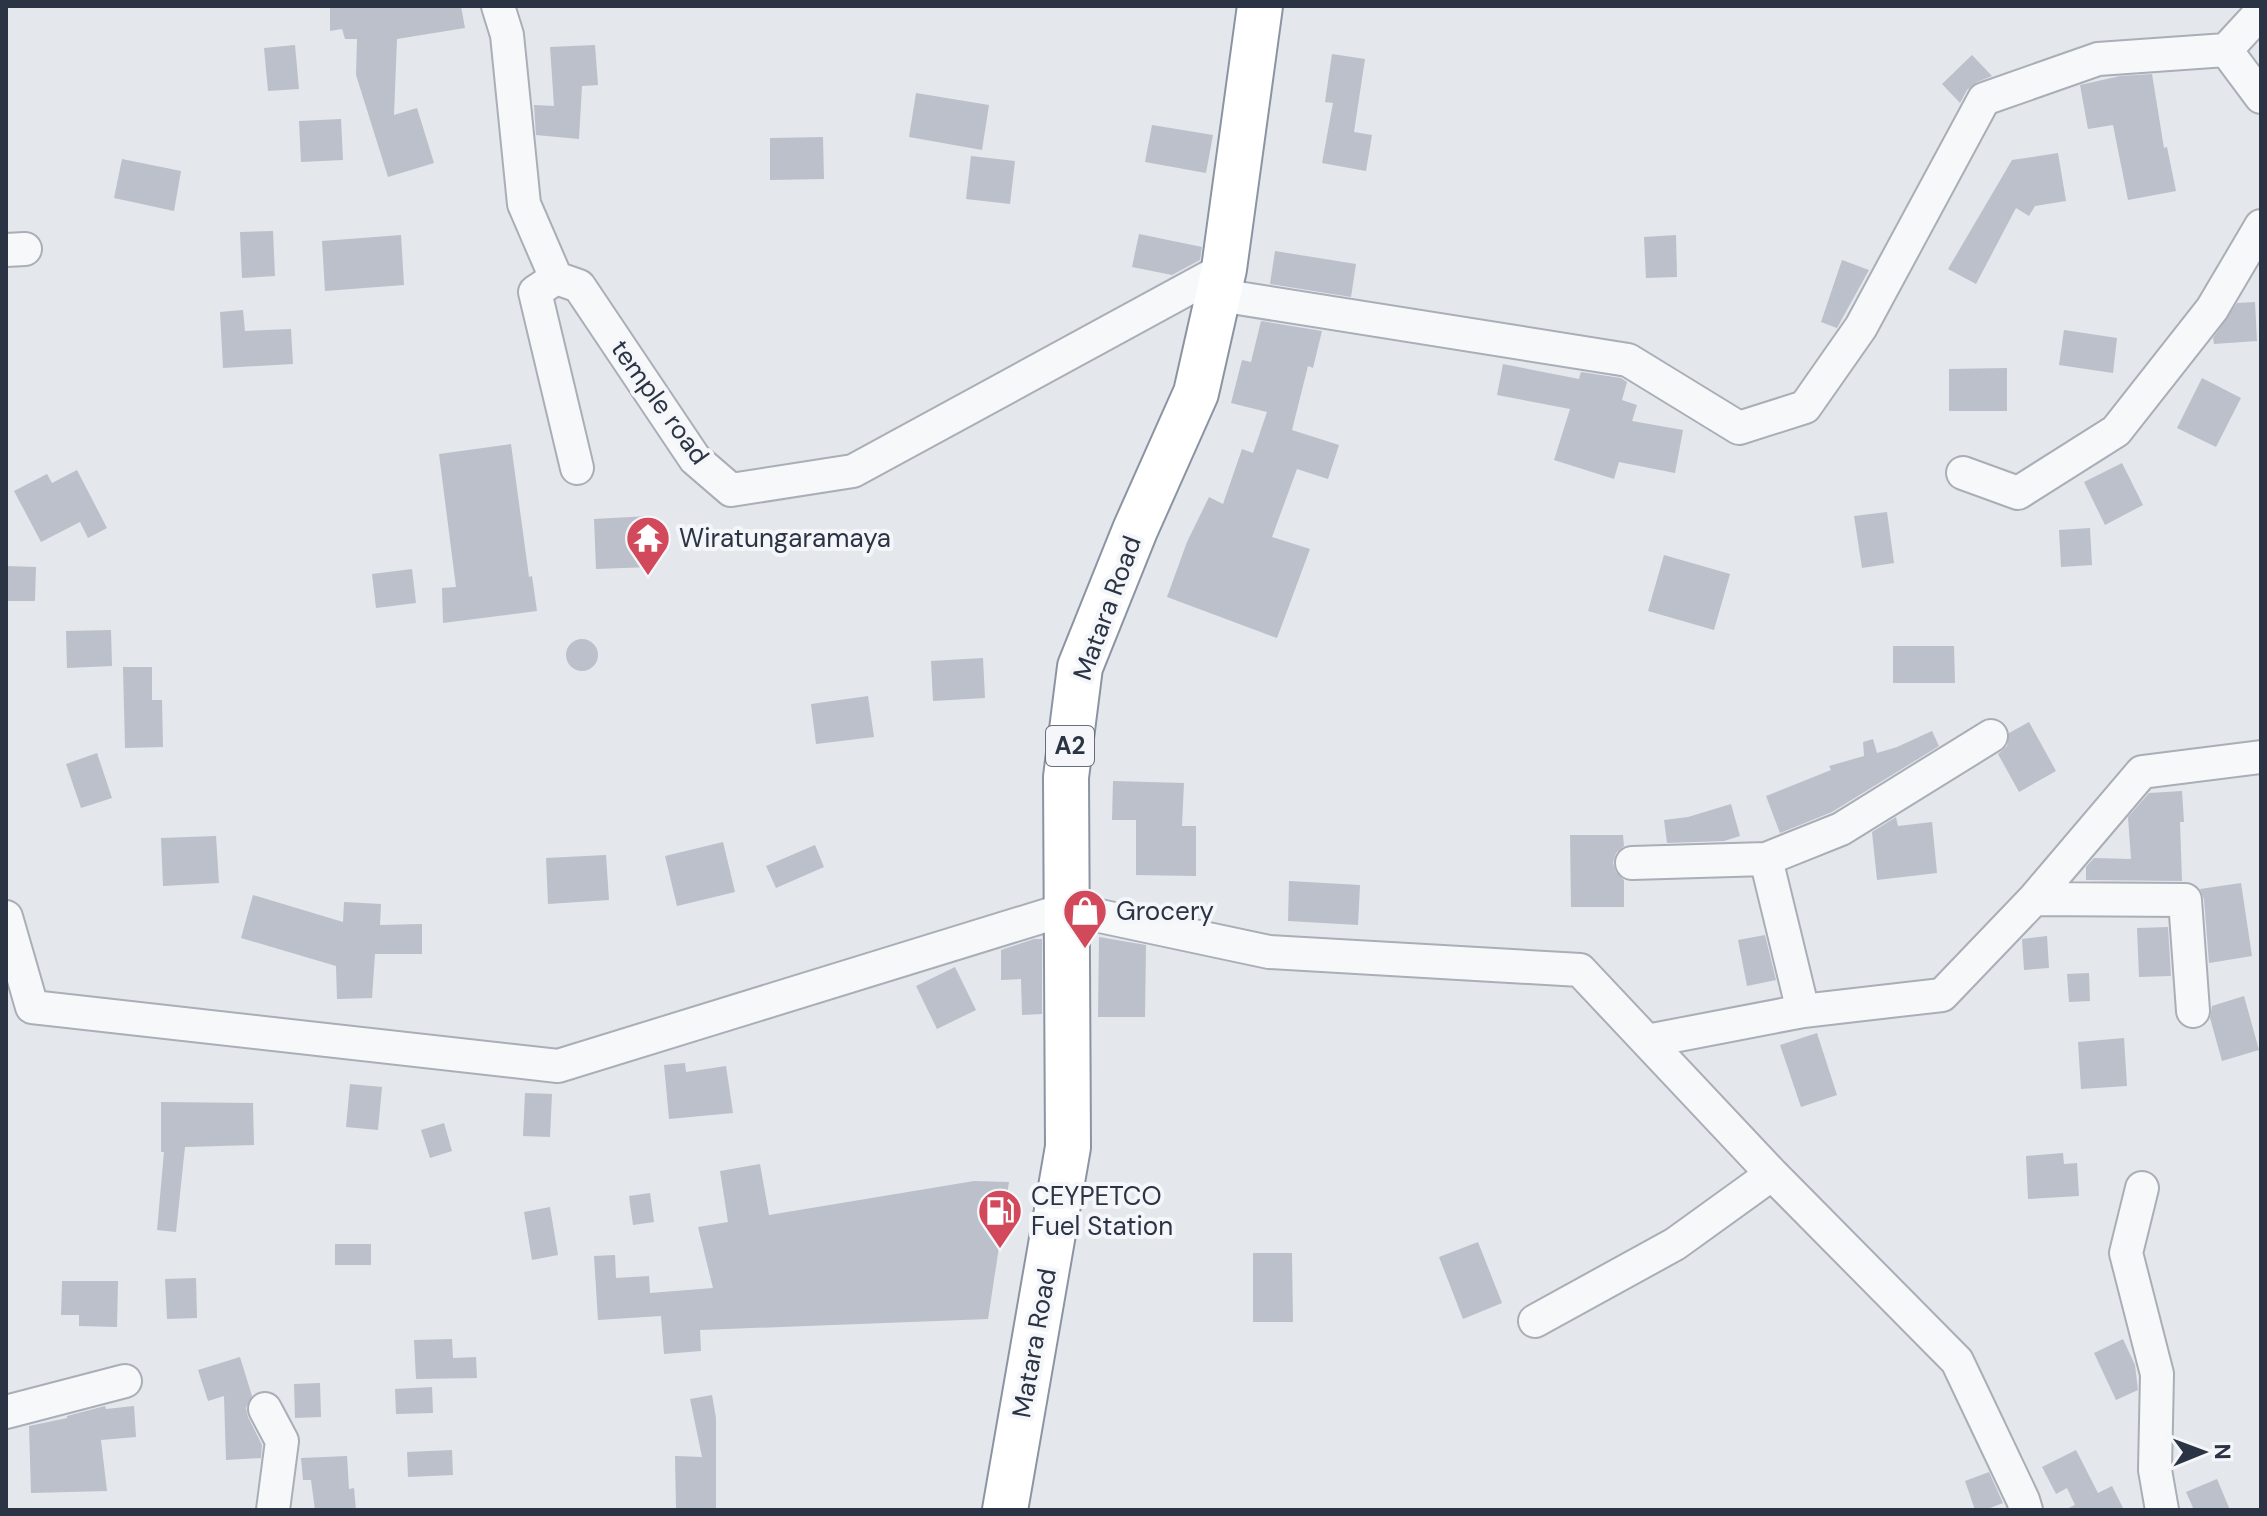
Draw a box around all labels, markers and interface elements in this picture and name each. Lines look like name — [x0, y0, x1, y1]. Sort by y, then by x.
street label: temple road — [603, 333, 717, 471]
temple icon: Wiratungaramaya — [624, 514, 672, 577]
place label: Wiratungaramaya — [679, 521, 891, 555]
street label: Matara Road — [1065, 531, 1149, 685]
road number: A2 — [1046, 726, 1094, 766]
shop icon: Grocery — [1061, 887, 1109, 950]
place label: Grocery — [1116, 894, 1214, 928]
place label: CEYPETCO Fuel Station — [1031, 1179, 1173, 1243]
fuel station icon: CEYPETCO Fuel Station — [976, 1187, 1024, 1250]
street label: Matara Road — [1004, 1266, 1064, 1420]
north arrow — [2163, 1412, 2243, 1492]
text: N — [2208, 1443, 2237, 1460]

